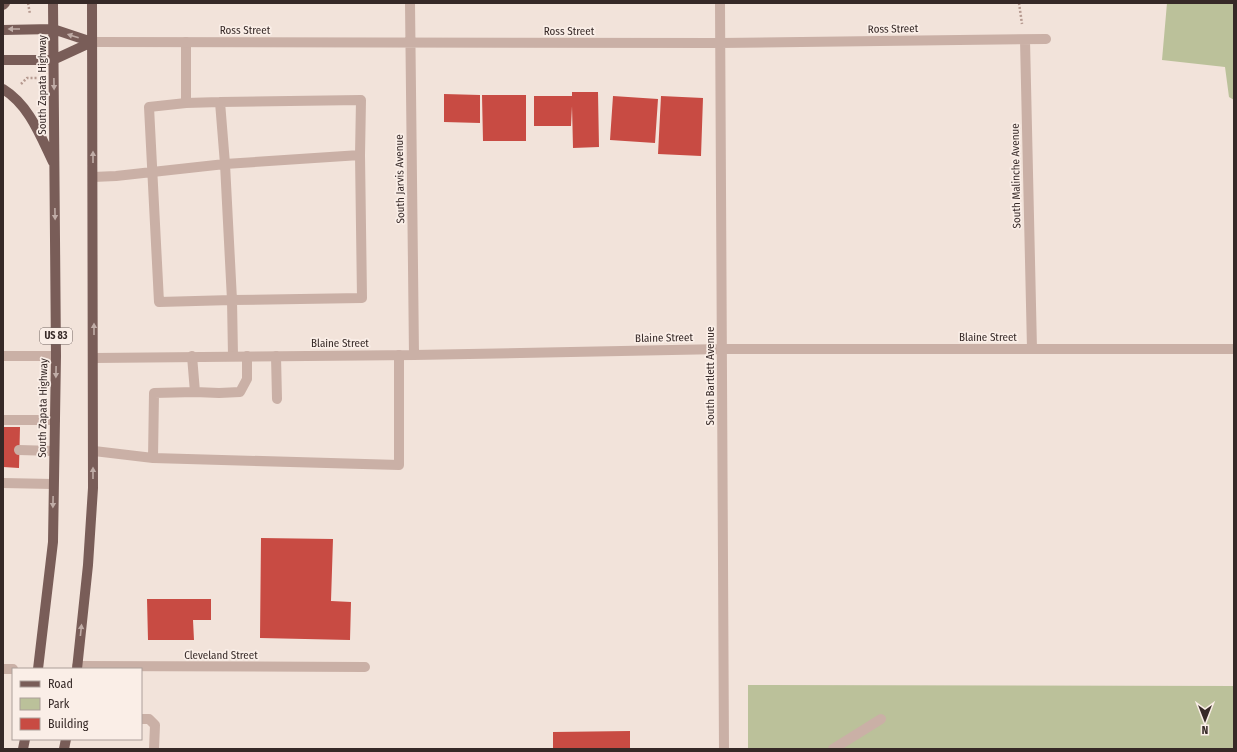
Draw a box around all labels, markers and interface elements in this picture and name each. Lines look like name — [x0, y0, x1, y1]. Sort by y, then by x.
street label: Ross Street — [868, 22, 919, 36]
street label: Ross Street — [220, 24, 271, 37]
street label: Ross Street — [544, 25, 595, 38]
one-way arrow — [7, 26, 20, 32]
one-way arrow — [66, 33, 78, 39]
street label: South Zapata Highway — [36, 35, 49, 135]
one-way arrow — [50, 78, 57, 90]
street label: South Malinche Avenue — [1009, 123, 1023, 229]
street label: South Jarvis Avenue — [393, 134, 407, 224]
one-way arrow — [90, 150, 96, 163]
one-way arrow — [52, 208, 58, 221]
one-way arrow — [91, 322, 97, 335]
street label: South Bartlett Avenue — [704, 327, 717, 425]
road number: US 83 — [40, 328, 72, 344]
street label: Blaine Street — [635, 331, 693, 345]
street label: Blaine Street — [959, 331, 1017, 344]
street label: Blaine Street — [311, 337, 369, 350]
street label: South Zapata Highway — [36, 358, 50, 458]
one-way arrow — [53, 366, 59, 379]
one-way arrow — [90, 466, 96, 479]
one-way arrow — [50, 496, 56, 509]
one-way arrow — [78, 624, 84, 636]
street label: Cleveland Street — [184, 649, 258, 662]
legend — [12, 668, 142, 740]
text: Road — [48, 677, 73, 691]
text: Park — [48, 697, 70, 711]
north arrow — [1185, 700, 1225, 740]
text: Building — [48, 717, 89, 731]
text: N — [1202, 723, 1208, 736]

